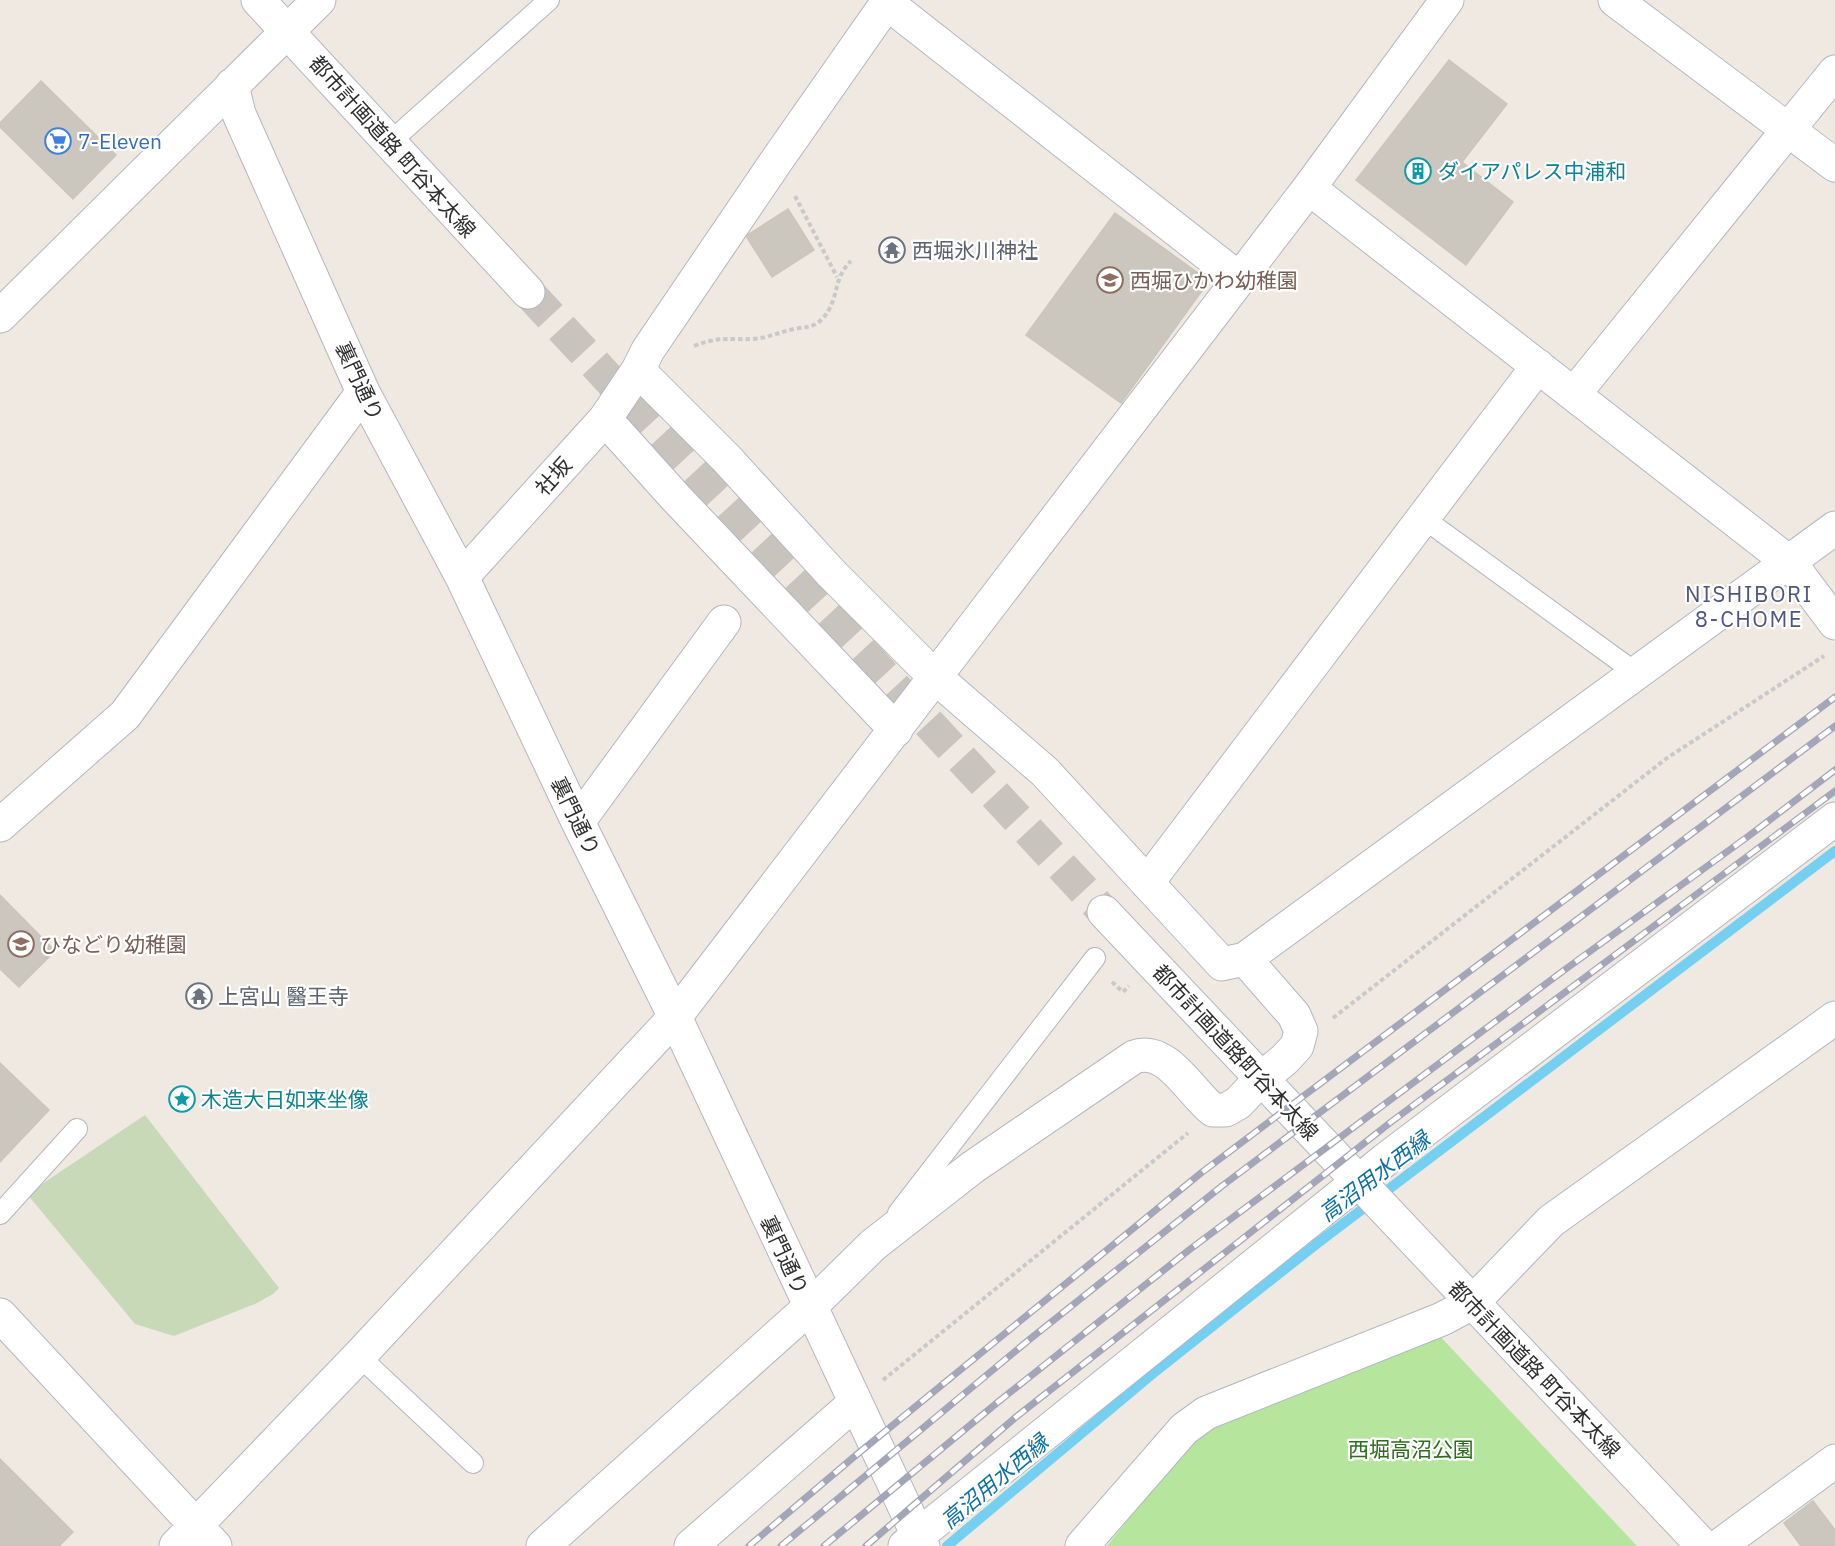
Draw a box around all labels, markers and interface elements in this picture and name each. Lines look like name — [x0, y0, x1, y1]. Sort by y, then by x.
street label: 都市計画道路 町谷本太線 — [304, 49, 482, 243]
supermarket icon: 7-Eleven — [43, 126, 73, 156]
place label: 7-Eleven — [78, 127, 162, 155]
building icon: ダイアパレス中浦和 — [1403, 156, 1433, 186]
place label: ダイアパレス中浦和 — [1438, 157, 1627, 185]
temple icon: 西堀氷川神社 — [877, 235, 907, 265]
place label: 西堀氷川神社 — [912, 236, 1038, 264]
school or university icon: 西堀ひかわ幼稚園 — [1095, 265, 1125, 295]
place label: 西堀ひかわ幼稚園 — [1130, 266, 1298, 294]
street label: 裏門通り — [330, 337, 390, 425]
street label: 社坂 — [529, 451, 577, 501]
district label: NISHIBORI 8-CHOME — [1685, 579, 1813, 633]
street label: 裏門通り — [545, 772, 607, 860]
school or university icon: ひなどり幼稚園 — [6, 929, 36, 959]
place label: ひなどり幼稚園 — [40, 930, 187, 958]
street label: 都市計画道路町谷本太線 — [1147, 958, 1325, 1146]
temple icon: 上宮山 醫王寺 — [184, 981, 214, 1011]
place label: 上宮山 醫王寺 — [218, 982, 349, 1010]
place icon: 木造大日如来坐像 — [167, 1084, 197, 1114]
place label: 木造大日如来坐像 — [201, 1085, 369, 1113]
water label: 高沼用水西縁 — [1313, 1123, 1438, 1227]
street label: 裏門通り — [755, 1211, 815, 1299]
street label: 都市計画道路 町谷本太線 — [1443, 1274, 1627, 1464]
water label: 高沼用水西縁 — [934, 1426, 1056, 1535]
park label: 西堀高沼公園 — [1348, 1435, 1474, 1463]

